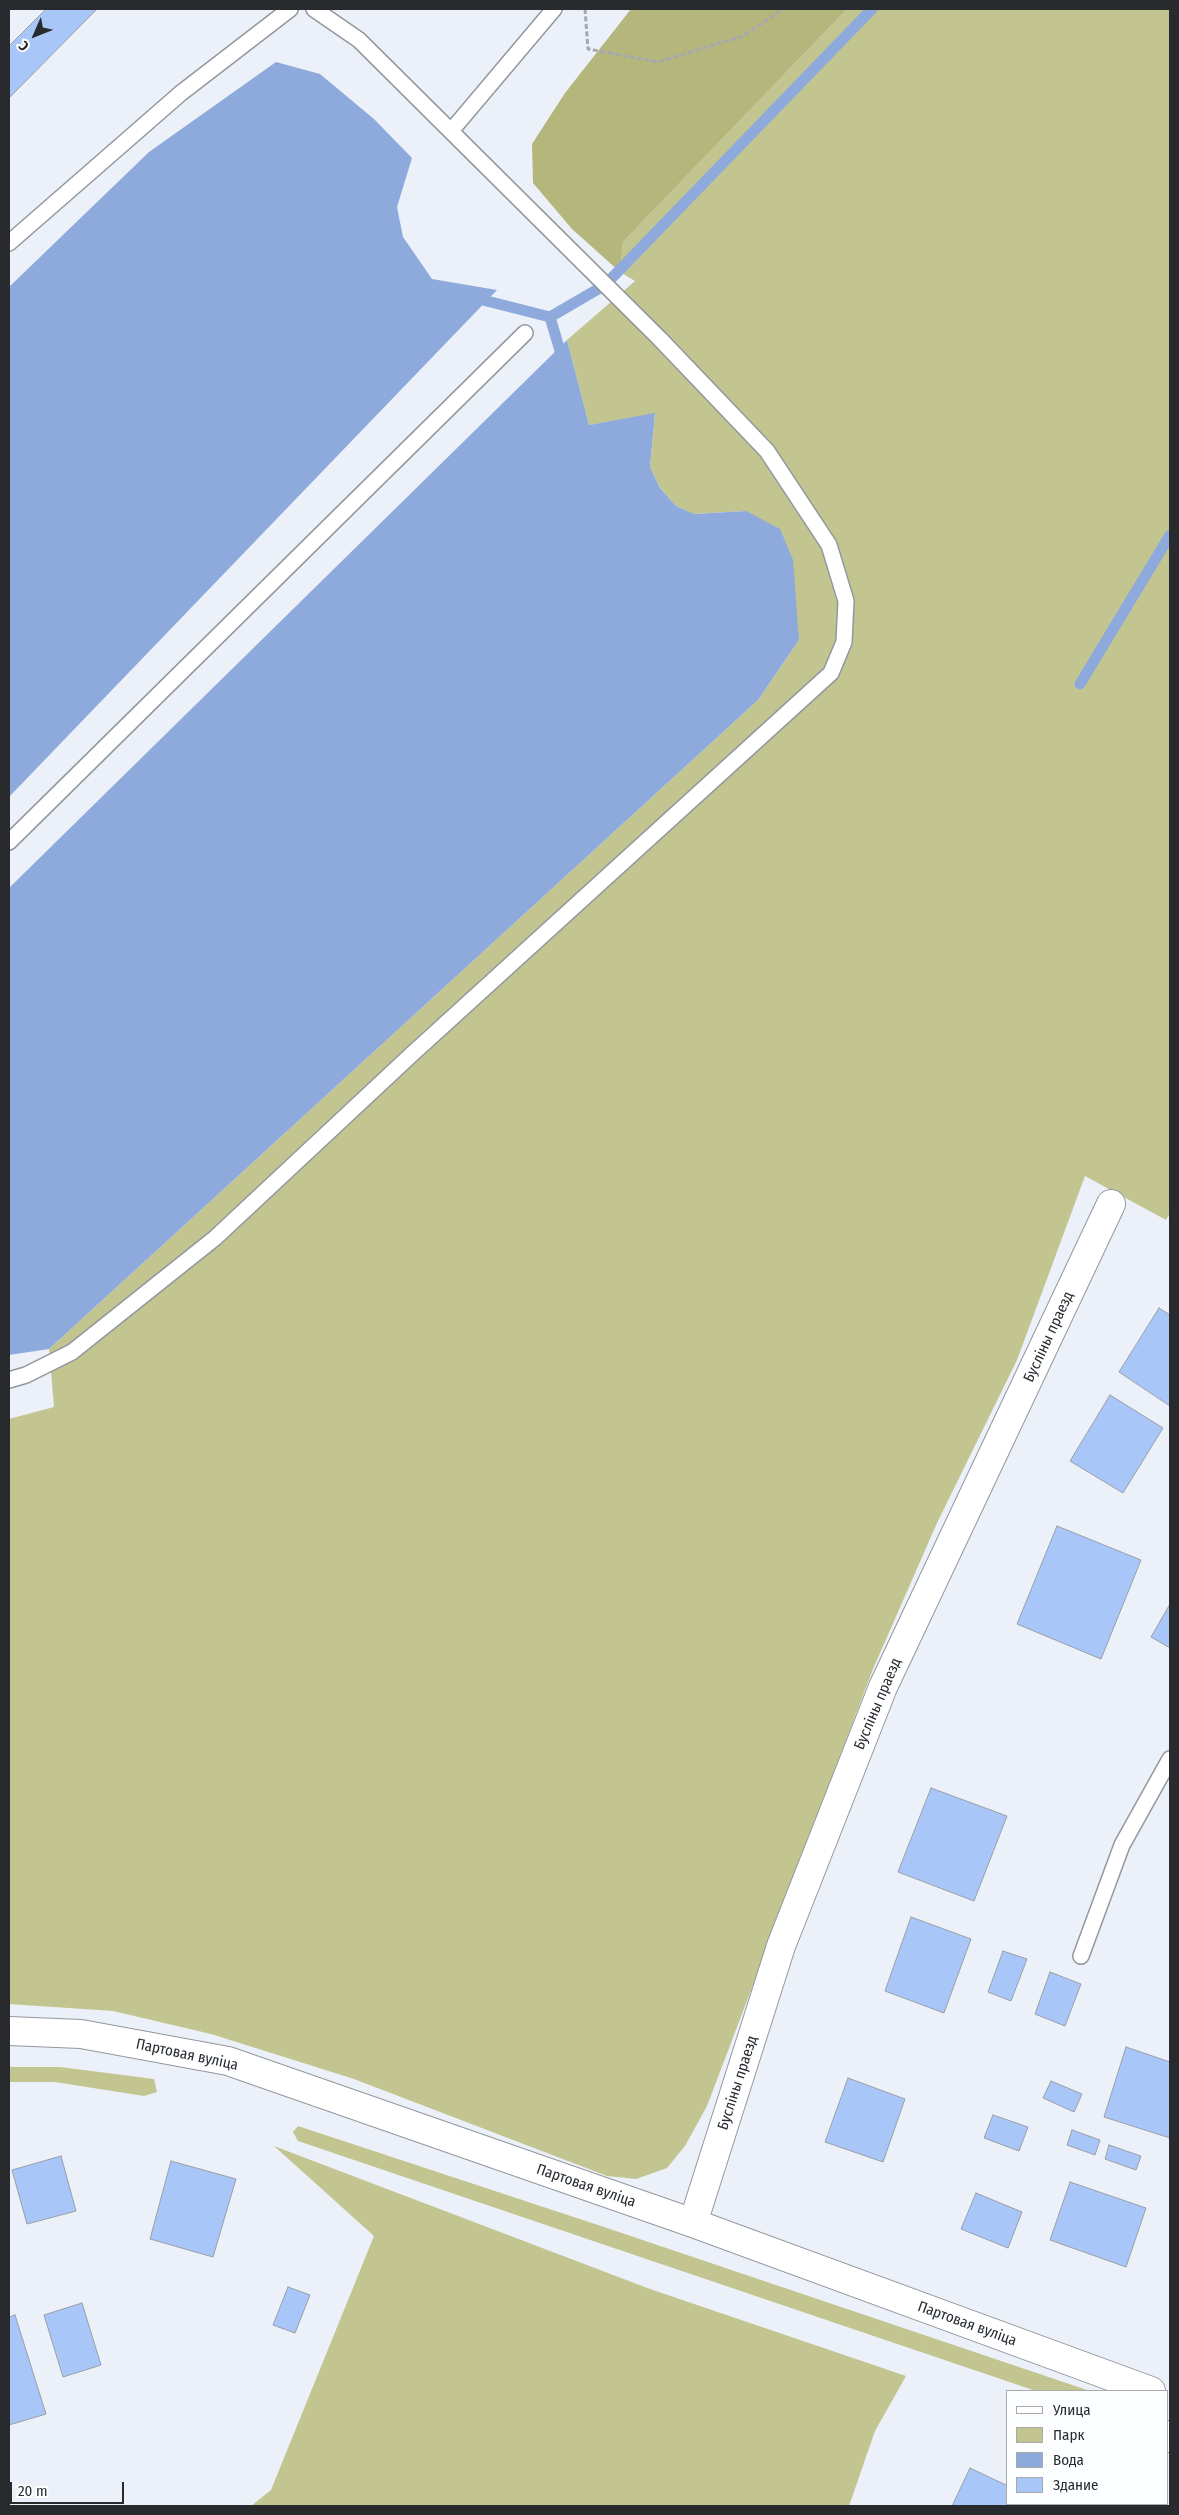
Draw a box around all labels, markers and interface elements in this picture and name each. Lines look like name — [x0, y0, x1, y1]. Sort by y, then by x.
north arrow — [10, 10, 60, 60]
text: С — [15, 37, 33, 54]
street label: Бусліны праезд — [1020, 1289, 1078, 1385]
street label: Бусліны праезд — [851, 1655, 905, 1753]
street label: Бусліны праезд — [714, 2034, 762, 2132]
street label: Партовая вуліца — [134, 2035, 240, 2075]
street label: Партовая вуліца — [534, 2161, 638, 2211]
street label: Партовая вуліца — [915, 2298, 1019, 2350]
legend — [1006, 2390, 1169, 2505]
text: Улица — [1053, 2401, 1091, 2419]
text: Парк — [1053, 2426, 1084, 2444]
text: Вода — [1053, 2451, 1084, 2469]
scale bar — [12, 2472, 126, 2504]
text: Здание — [1053, 2476, 1099, 2494]
text: 20 m — [18, 2482, 48, 2500]

